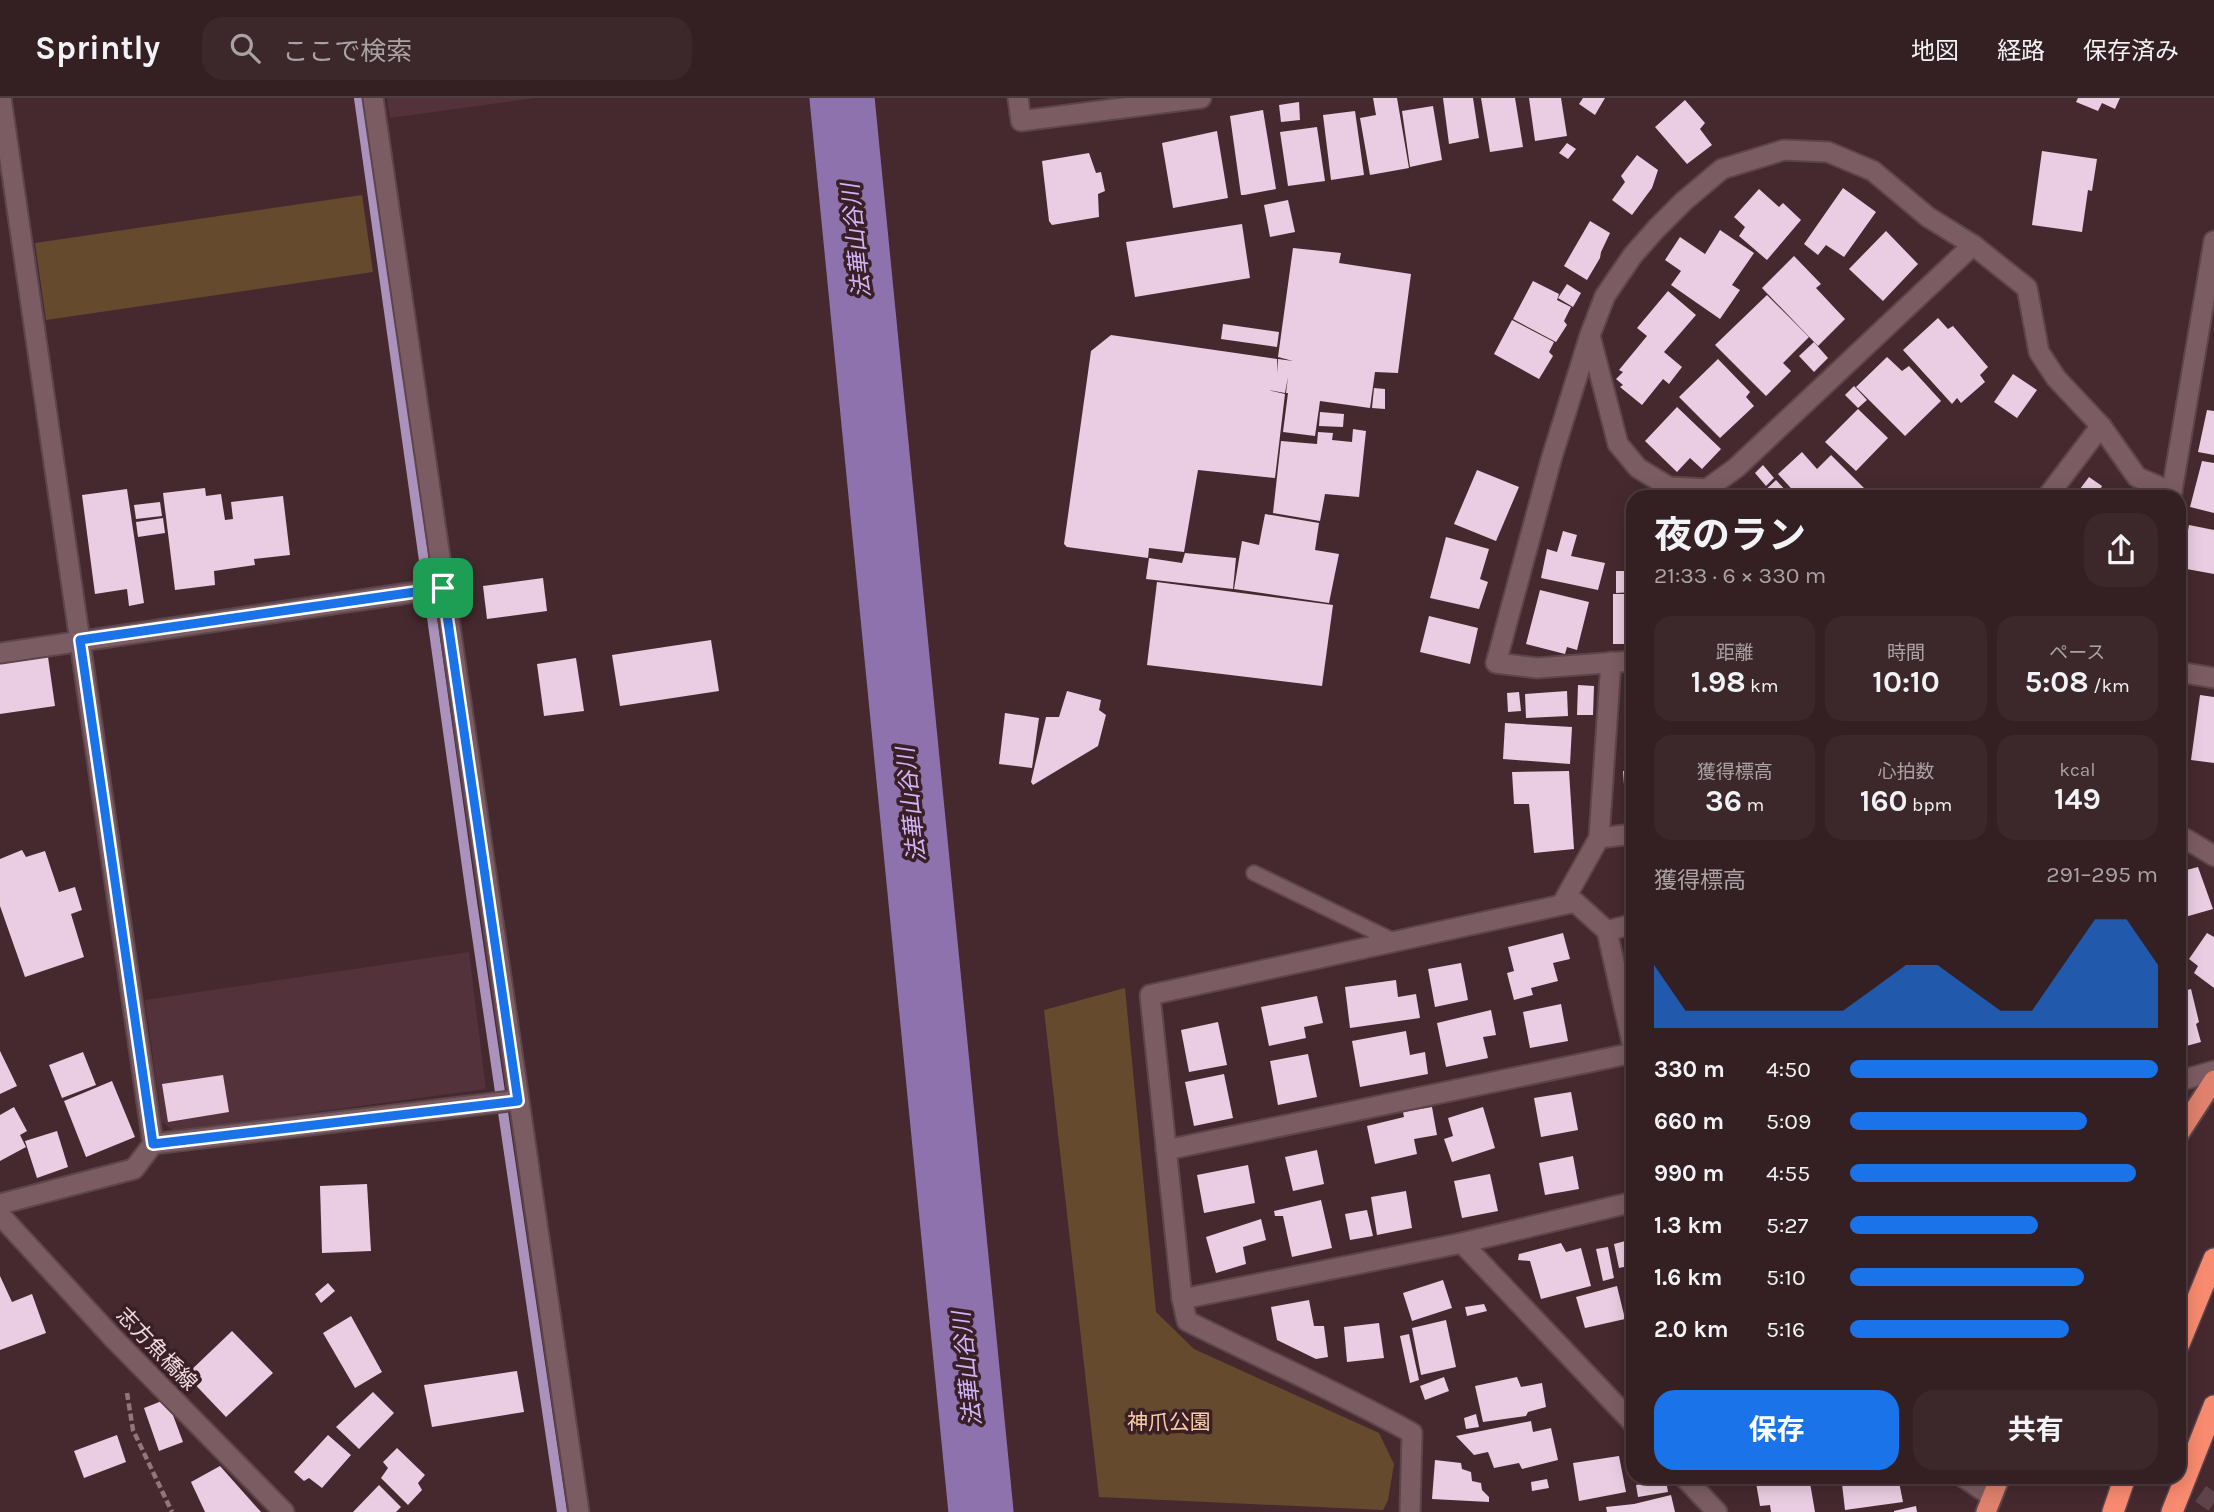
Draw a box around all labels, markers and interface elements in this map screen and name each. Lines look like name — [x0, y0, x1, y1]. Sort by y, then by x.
search box — [202, 17, 692, 80]
text: Sprintly — [35, 29, 160, 67]
icon: search — [226, 29, 264, 67]
text: ここで検索 — [282, 36, 412, 67]
text: 地図 — [1911, 37, 1959, 65]
text: 経路 — [1997, 37, 2045, 65]
text: 保存済み — [2083, 37, 2179, 65]
water label: 法華山谷川 — [837, 179, 876, 300]
text: 夜のラン — [1654, 513, 1806, 558]
button: share — [2084, 513, 2158, 587]
pin — [413, 558, 473, 618]
text: 21:33 · 6 × 330 m — [1654, 562, 1826, 589]
icon: arrive — [424, 569, 462, 607]
text: 距離 — [1716, 642, 1754, 664]
text: 時間 — [1887, 642, 1925, 664]
text: ペース — [2049, 642, 2105, 664]
text: 1.98 — [1691, 664, 1746, 700]
text: 10:10 — [1872, 664, 1940, 700]
text: 5:08 — [2025, 664, 2089, 700]
text: km — [1746, 675, 1779, 697]
text: /km — [2089, 675, 2130, 697]
water label: 法華山谷川 — [892, 743, 931, 864]
text: kcal — [2059, 759, 2095, 781]
text: 獲得標高 — [1697, 761, 1773, 783]
text: 心拍数 — [1877, 761, 1935, 783]
text: 149 — [2054, 781, 2101, 817]
text: 36 — [1705, 783, 1742, 819]
text: 160 — [1860, 783, 1908, 819]
text: m — [1742, 794, 1764, 816]
text: bpm — [1908, 794, 1952, 816]
text: 291–295 m — [2046, 861, 2158, 888]
text: 獲得標高 — [1654, 867, 1746, 894]
text: 330 m — [1654, 1056, 1725, 1083]
text: 4:50 — [1766, 1056, 1811, 1083]
text: 660 m — [1654, 1108, 1724, 1135]
text: 5:09 — [1766, 1108, 1811, 1135]
text: 990 m — [1654, 1160, 1724, 1187]
text: 4:55 — [1766, 1160, 1810, 1187]
text: 1.3 km — [1654, 1212, 1723, 1239]
text: 5:27 — [1766, 1212, 1808, 1239]
text: 1.6 km — [1654, 1264, 1722, 1291]
text: 5:10 — [1766, 1264, 1806, 1291]
street label: 志方魚橋線 — [112, 1303, 202, 1395]
water label: 法華山谷川 — [948, 1307, 987, 1428]
text: 2.0 km — [1654, 1316, 1729, 1343]
text: 5:16 — [1766, 1316, 1805, 1343]
button: 保存 — [1654, 1390, 1899, 1470]
button: 共有 — [1913, 1390, 2158, 1470]
park label: 神爪公園 — [1127, 1410, 1211, 1434]

